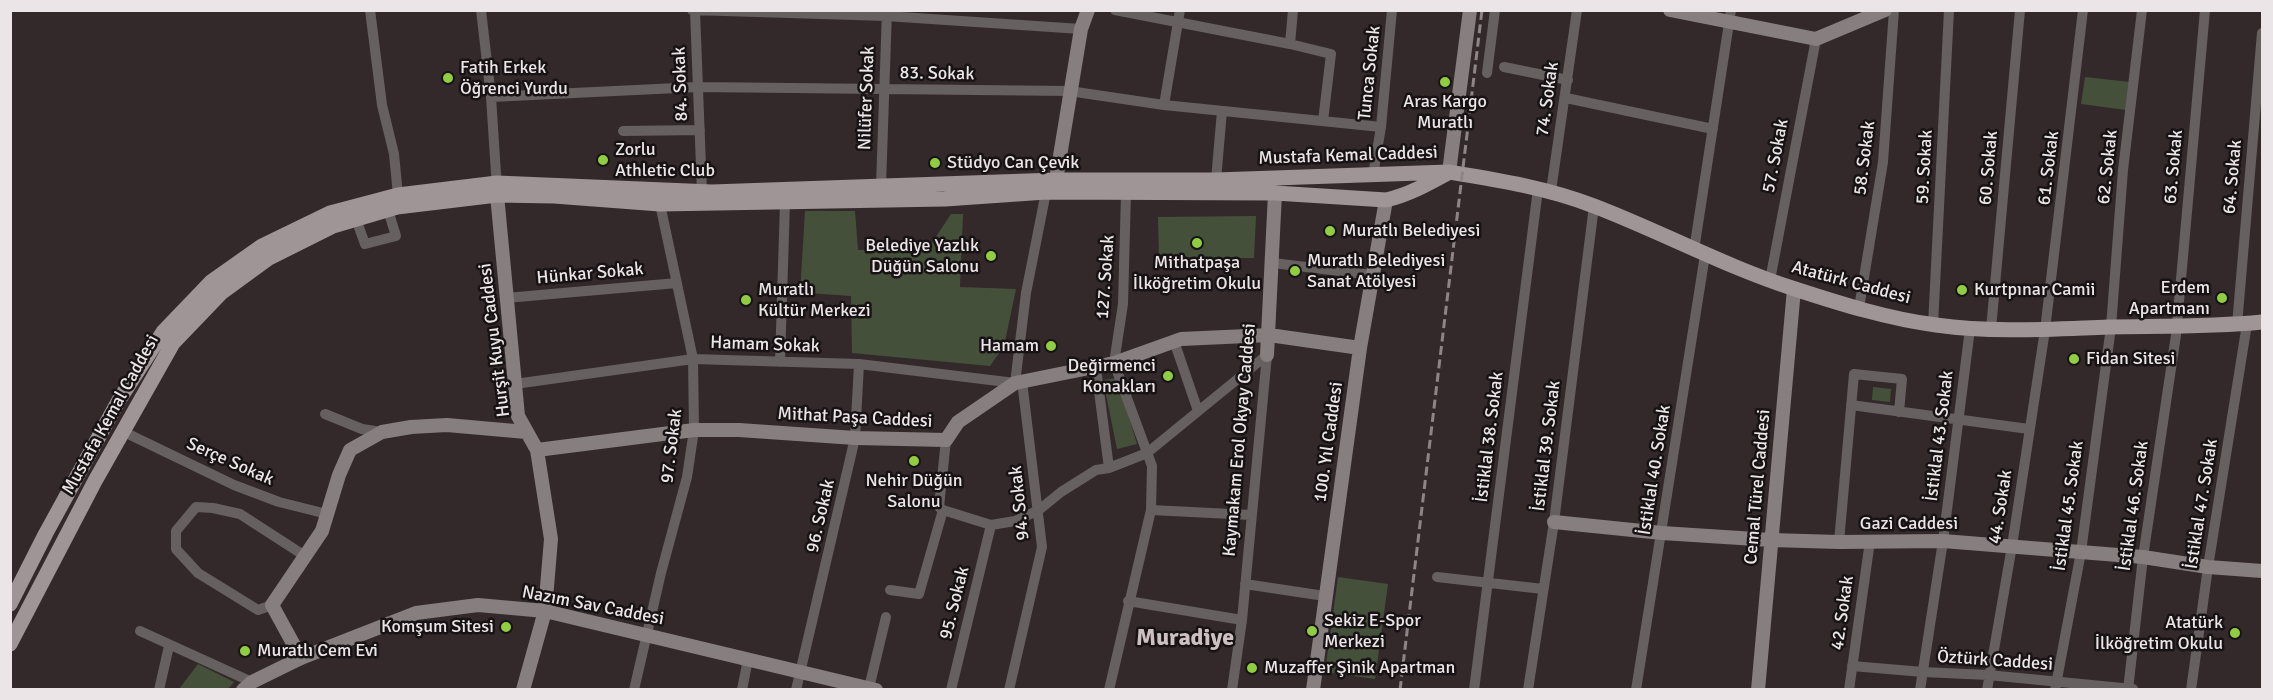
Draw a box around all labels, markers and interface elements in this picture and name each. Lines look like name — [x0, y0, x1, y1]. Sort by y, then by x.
street label: Tunca Sokak — [1354, 25, 1386, 121]
street label: 84. Sokak — [669, 46, 693, 122]
street label: Nilüfer Sokak — [854, 46, 880, 150]
place label: Fatih Erkek Öğrenci Yurdu — [460, 57, 568, 100]
street label: 74. Sokak — [1532, 61, 1564, 137]
street label: 83. Sokak — [899, 63, 975, 85]
marker: Fatih Erkek Öğrenci Yurdu — [441, 71, 455, 85]
marker: Aras Kargo Muratlı — [1438, 75, 1452, 89]
place label: Aras Kargo Muratlı — [1403, 91, 1487, 134]
street label: 57. Sokak — [1758, 117, 1794, 195]
street label: 58. Sokak — [1850, 120, 1880, 196]
street label: 59. Sokak — [1912, 129, 1938, 205]
street label: 62. Sokak — [2093, 129, 2123, 205]
street label: 63. Sokak — [2160, 129, 2188, 205]
street label: 60. Sokak — [1975, 130, 2003, 206]
street label: 61. Sokak — [2034, 130, 2064, 206]
place label: Zorlu Athletic Club — [615, 139, 715, 182]
street label: 64. Sokak — [2219, 139, 2247, 215]
street label: Mustafa Kemal Caddesi — [1258, 142, 1438, 170]
place label: Stüdyo Can Çevik — [947, 152, 1079, 174]
marker: Zorlu Athletic Club — [596, 153, 610, 167]
marker: Stüdyo Can Çevik — [928, 156, 942, 170]
place label: Muratlı Belediyesi — [1342, 220, 1480, 242]
marker: Muratlı Belediyesi — [1323, 224, 1337, 238]
street label: 127. Sokak — [1092, 234, 1120, 320]
place label: Belediye Yazlık Düğün Salonu — [865, 235, 979, 278]
marker: Mithatpaşa İlköğretim Okulu — [1190, 236, 1204, 250]
marker: Belediye Yazlık Düğün Salonu — [984, 249, 998, 263]
place label: Muratlı Belediyesi Sanat Atölyesi — [1307, 250, 1445, 292]
place label: Mithatpaşa İlköğretim Okulu — [1133, 252, 1261, 294]
street label: Atatürk Caddesi — [1789, 257, 1913, 309]
street label: Hünkar Sokak — [536, 259, 644, 289]
street label: Hurşit Kuyu Caddesi — [475, 262, 515, 418]
marker: Muratlı Belediyesi Sanat Atölyesi — [1288, 264, 1302, 278]
place label: Erdem Apartmanı — [2129, 277, 2210, 320]
place label: Muratlı Kültür Merkezi — [758, 279, 871, 322]
place label: Kurtpınar Camii — [1974, 279, 2095, 301]
marker: Kurtpınar Camii — [1955, 283, 1969, 297]
marker: Erdem Apartmanı — [2215, 291, 2229, 305]
marker: Muratlı Kültür Merkezi — [739, 293, 753, 307]
street label: Kaymakam Erol Okyay Caddesi — [1219, 322, 1261, 558]
street label: Mustafa Kemal Caddesi — [58, 331, 164, 499]
street label: Hamam Sokak — [710, 332, 820, 358]
place label: Hamam — [980, 335, 1039, 357]
marker: Hamam — [1044, 339, 1058, 353]
place label: Fidan Sitesi — [2086, 348, 2175, 370]
marker: Fidan Sitesi — [2067, 352, 2081, 366]
place label: Değirmenci Konakları — [1068, 355, 1156, 398]
marker: Değirmenci Konakları — [1161, 369, 1175, 383]
street label: İstiklal 43. Sokak — [1921, 369, 1959, 503]
street label: İstiklal 38. Sokak — [1471, 370, 1509, 504]
street label: İstiklal 39. Sokak — [1528, 379, 1566, 513]
street label: 100. Yıl Caddesi — [1310, 380, 1348, 504]
street label: Mithat Paşa Caddesi — [777, 403, 933, 433]
street label: İstiklal 40. Sokak — [1634, 403, 1676, 537]
street label: 97. Sokak — [657, 408, 687, 484]
street label: Cemal Türel Caddesi — [1740, 409, 1776, 565]
street label: Serçe Sokak — [183, 433, 277, 491]
street label: İstiklal 47. Sokak — [2181, 437, 2223, 571]
street label: İstiklal 45. Sokak — [2049, 439, 2089, 573]
street label: İstiklal 46. Sokak — [2114, 439, 2154, 573]
marker: Nehir Düğün Salonu — [907, 454, 921, 468]
street label: 94. Sokak — [1005, 465, 1035, 541]
street label: 44. Sokak — [1984, 468, 2018, 546]
place label: Nehir Düğün Salonu — [865, 470, 963, 512]
street label: 96. Sokak — [802, 477, 840, 555]
street label: Gazi Caddesi — [1860, 513, 1958, 535]
street label: 95. Sokak — [935, 564, 975, 642]
street label: 42. Sokak — [1827, 575, 1859, 651]
street label: Nazım Sav Caddesi — [520, 582, 666, 630]
place label: Sekiz E-Spor Merkezi — [1324, 610, 1421, 652]
place label: Atatürk İlköğretim Okulu — [2095, 612, 2223, 654]
place label: Komşum Sitesi — [381, 616, 494, 638]
marker: Komşum Sitesi — [499, 620, 513, 634]
marker: Sekiz E-Spor Merkezi — [1305, 624, 1319, 638]
district label: Muradiye — [1136, 625, 1234, 653]
marker: Atatürk İlköğretim Okulu — [2228, 626, 2242, 640]
place label: Muratlı Cem Evi — [257, 640, 378, 662]
marker: Muratlı Cem Evi — [238, 644, 252, 658]
street label: Öztürk Caddesi — [1936, 646, 2054, 676]
place label: Muzaffer Şinik Apartman — [1264, 657, 1455, 679]
marker: Muzaffer Şinik Apartman — [1245, 661, 1259, 675]

